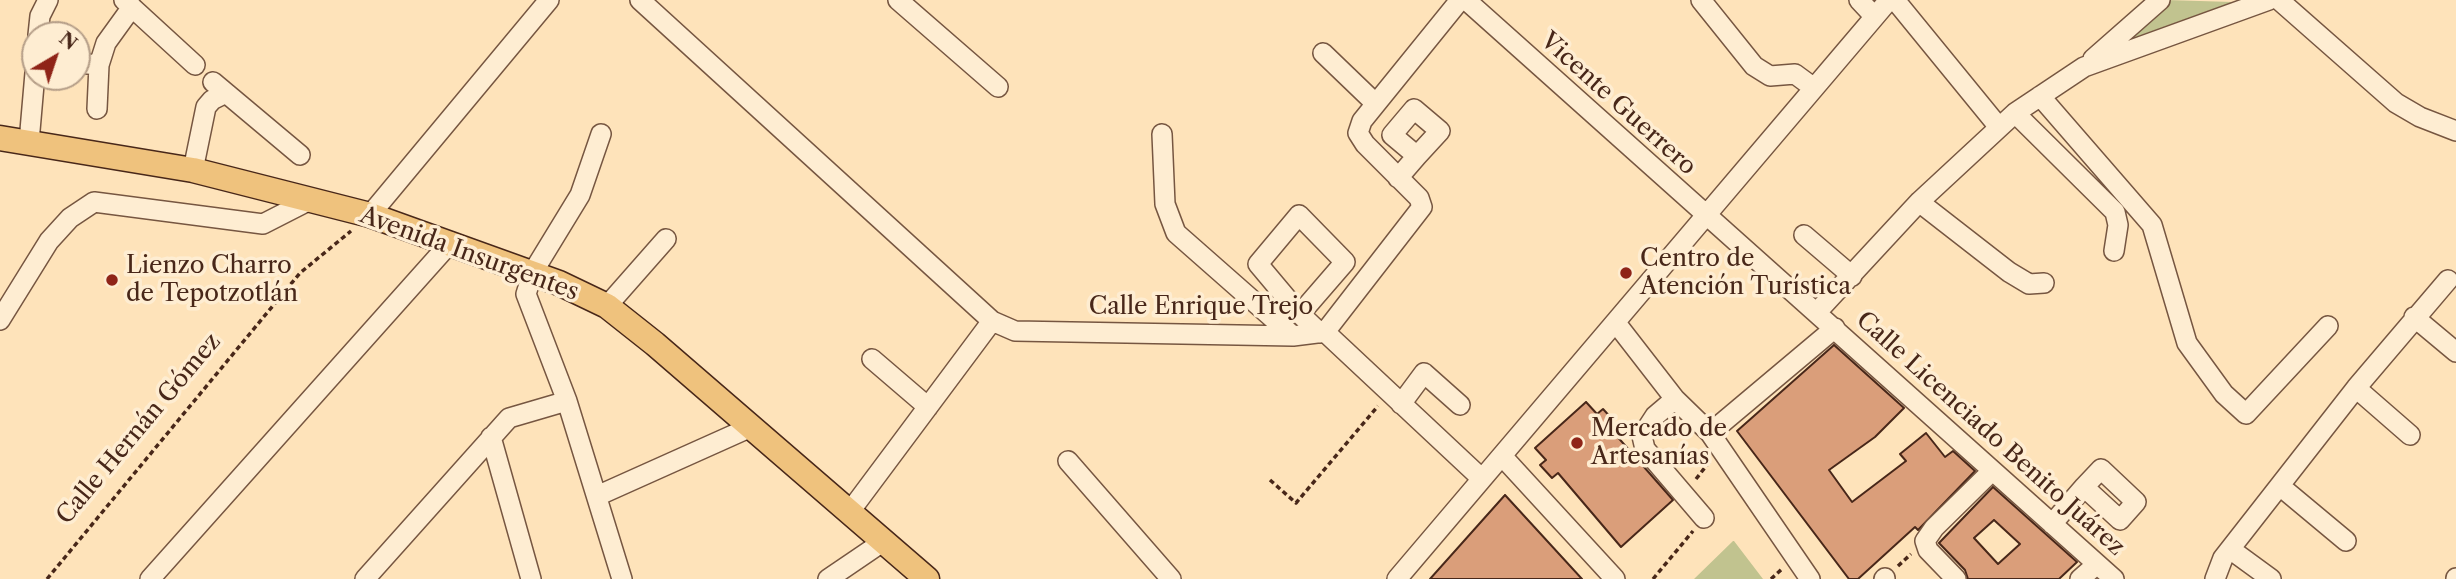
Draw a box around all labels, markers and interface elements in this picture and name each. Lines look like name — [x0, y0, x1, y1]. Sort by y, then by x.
north arrow — [21, 21, 91, 91]
text: N — [55, 27, 82, 55]
street label: Vicente Guerrero — [1534, 27, 1702, 181]
street label: Avenida Insurgentes — [356, 201, 582, 307]
place label: Centro de Atención Turística — [1640, 245, 1851, 301]
place label: Lienzo Charro de Tepotzotlán — [126, 252, 298, 308]
marker: Centro de Atención Turística — [1618, 265, 1634, 281]
marker: Lienzo Charro de Tepotzotlán — [104, 272, 120, 288]
street label: Calle Enrique Trejo — [1089, 293, 1313, 321]
street label: Calle Licenciado Benito Juárez — [1850, 306, 2130, 562]
street label: Calle Hernán Gómez — [51, 328, 227, 530]
place label: Mercado de Artesanías — [1591, 415, 1727, 471]
marker: Mercado de Artesanías — [1569, 435, 1585, 451]

